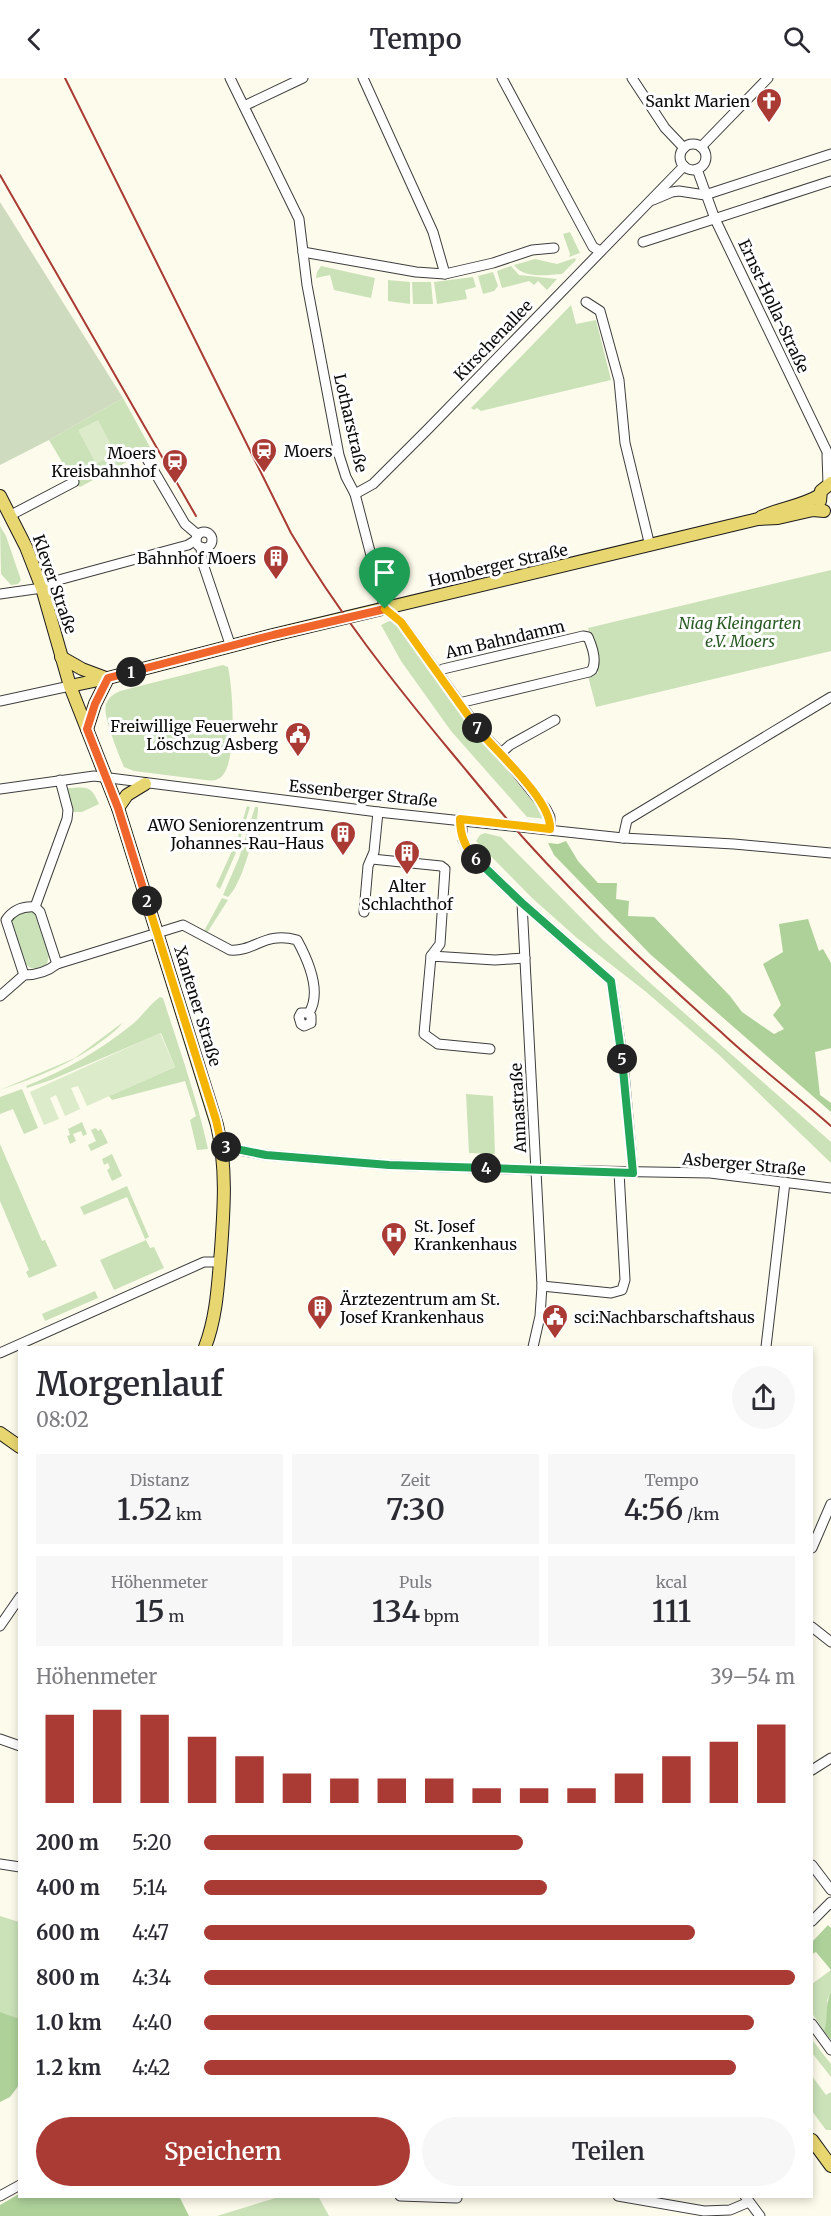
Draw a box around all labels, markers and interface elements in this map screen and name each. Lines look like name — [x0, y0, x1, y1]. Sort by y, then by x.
text: Tempo — [369, 22, 462, 56]
icon: back — [18, 23, 51, 56]
icon: search — [780, 23, 813, 56]
church icon: Sankt Marien — [754, 86, 784, 124]
place label: Sankt Marien — [645, 91, 750, 111]
street label: Ernst-Holla-Straße — [734, 236, 814, 376]
street label: Kirschenallee — [449, 295, 537, 385]
street label: Lotharstraße — [330, 372, 372, 474]
station icon: Moers — [249, 436, 279, 474]
place label: Moers — [284, 441, 333, 461]
place label: Moers Kreisbahnhof — [51, 443, 157, 481]
station icon: Moers Kreisbahnhof — [160, 447, 190, 485]
street label: Klever Straße — [29, 532, 81, 636]
street label: Homberger Straße — [427, 539, 569, 591]
building icon: Bahnhof Moers — [261, 543, 291, 581]
pin — [359, 547, 410, 609]
place label: Bahnhof Moers — [137, 548, 256, 568]
icon: arrive — [368, 556, 401, 589]
park label: Niag Kleingarten e.V. Moers — [679, 613, 801, 651]
street label: Am Bahndamm — [442, 616, 567, 663]
pin: 1 — [116, 657, 146, 687]
text: 1 — [127, 662, 135, 682]
pin: 7 — [462, 713, 492, 743]
place label: Freiwillige Feuerwehr Löschzug Asberg — [110, 716, 278, 754]
text: 7 — [472, 718, 482, 738]
public building icon: Freiwillige Feuerwehr Löschzug Asberg — [283, 720, 313, 758]
street label: Essenberger Straße — [288, 775, 438, 811]
place label: AWO Seniorenzentrum Johannes-Rau-Haus — [147, 815, 324, 853]
building icon: AWO Seniorenzentrum Johannes-Rau-Haus — [328, 819, 358, 857]
building icon: Alter Schlachthof — [392, 838, 422, 876]
pin: 6 — [461, 844, 491, 874]
text: 6 — [471, 849, 481, 869]
place label: Alter Schlachthof — [361, 876, 454, 914]
pin: 2 — [132, 886, 162, 916]
text: 2 — [142, 891, 152, 911]
street label: Xantener Straße — [170, 943, 226, 1069]
pin: 5 — [607, 1044, 637, 1074]
text: 5 — [617, 1049, 627, 1069]
street label: Annastraße — [506, 1063, 530, 1154]
pin: 3 — [211, 1132, 241, 1162]
text: 3 — [221, 1137, 231, 1157]
street label: Asberger Straße — [681, 1149, 806, 1179]
pin: 4 — [471, 1153, 501, 1183]
text: 4 — [481, 1158, 491, 1178]
place label: St. Josef Krankenhaus — [414, 1216, 517, 1254]
hospital icon: St. Josef Krankenhaus — [379, 1220, 409, 1258]
place label: Ärztezentrum am St. Josef Krankenhaus — [339, 1289, 500, 1327]
building icon: Ärztezentrum am St. Josef Krankenhaus — [305, 1293, 335, 1331]
public building icon: sci:Nachbarschaftshaus — [540, 1302, 570, 1340]
place label: sci:Nachbarschaftshaus — [574, 1307, 755, 1327]
text: Morgenlauf — [36, 1364, 223, 1405]
button: share — [732, 1366, 795, 1429]
text: 08:02 — [36, 1407, 89, 1432]
text: Distanz — [130, 1470, 189, 1490]
text: Zeit — [401, 1470, 430, 1490]
text: Tempo — [644, 1470, 699, 1490]
text: 1.52 — [117, 1490, 172, 1528]
text: 7:30 — [386, 1490, 445, 1528]
text: 4:56 — [624, 1490, 683, 1528]
text: km — [172, 1504, 202, 1524]
text: /km — [683, 1504, 719, 1524]
text: Höhenmeter — [111, 1572, 208, 1592]
text: Puls — [399, 1572, 432, 1592]
text: kcal — [656, 1572, 687, 1592]
text: 15 — [134, 1592, 165, 1630]
text: 134 — [372, 1592, 420, 1630]
text: 111 — [652, 1592, 691, 1630]
text: m — [165, 1606, 185, 1626]
text: bpm — [420, 1606, 459, 1626]
text: Höhenmeter — [36, 1664, 157, 1689]
text: 39–54 m — [710, 1664, 795, 1689]
text: 200 m — [36, 1830, 99, 1855]
text: 5:20 — [132, 1830, 172, 1855]
text: 400 m — [36, 1875, 100, 1900]
text: 5:14 — [132, 1875, 167, 1900]
text: 600 m — [36, 1920, 100, 1945]
text: 4:47 — [132, 1920, 169, 1945]
text: 800 m — [36, 1965, 100, 1990]
text: 4:34 — [132, 1965, 171, 1990]
text: 1.0 km — [36, 2010, 102, 2035]
text: 4:40 — [132, 2010, 172, 2035]
text: 1.2 km — [36, 2055, 101, 2080]
text: 4:42 — [132, 2055, 170, 2080]
button: Speichern — [36, 2117, 410, 2186]
button: Teilen — [422, 2117, 795, 2186]

